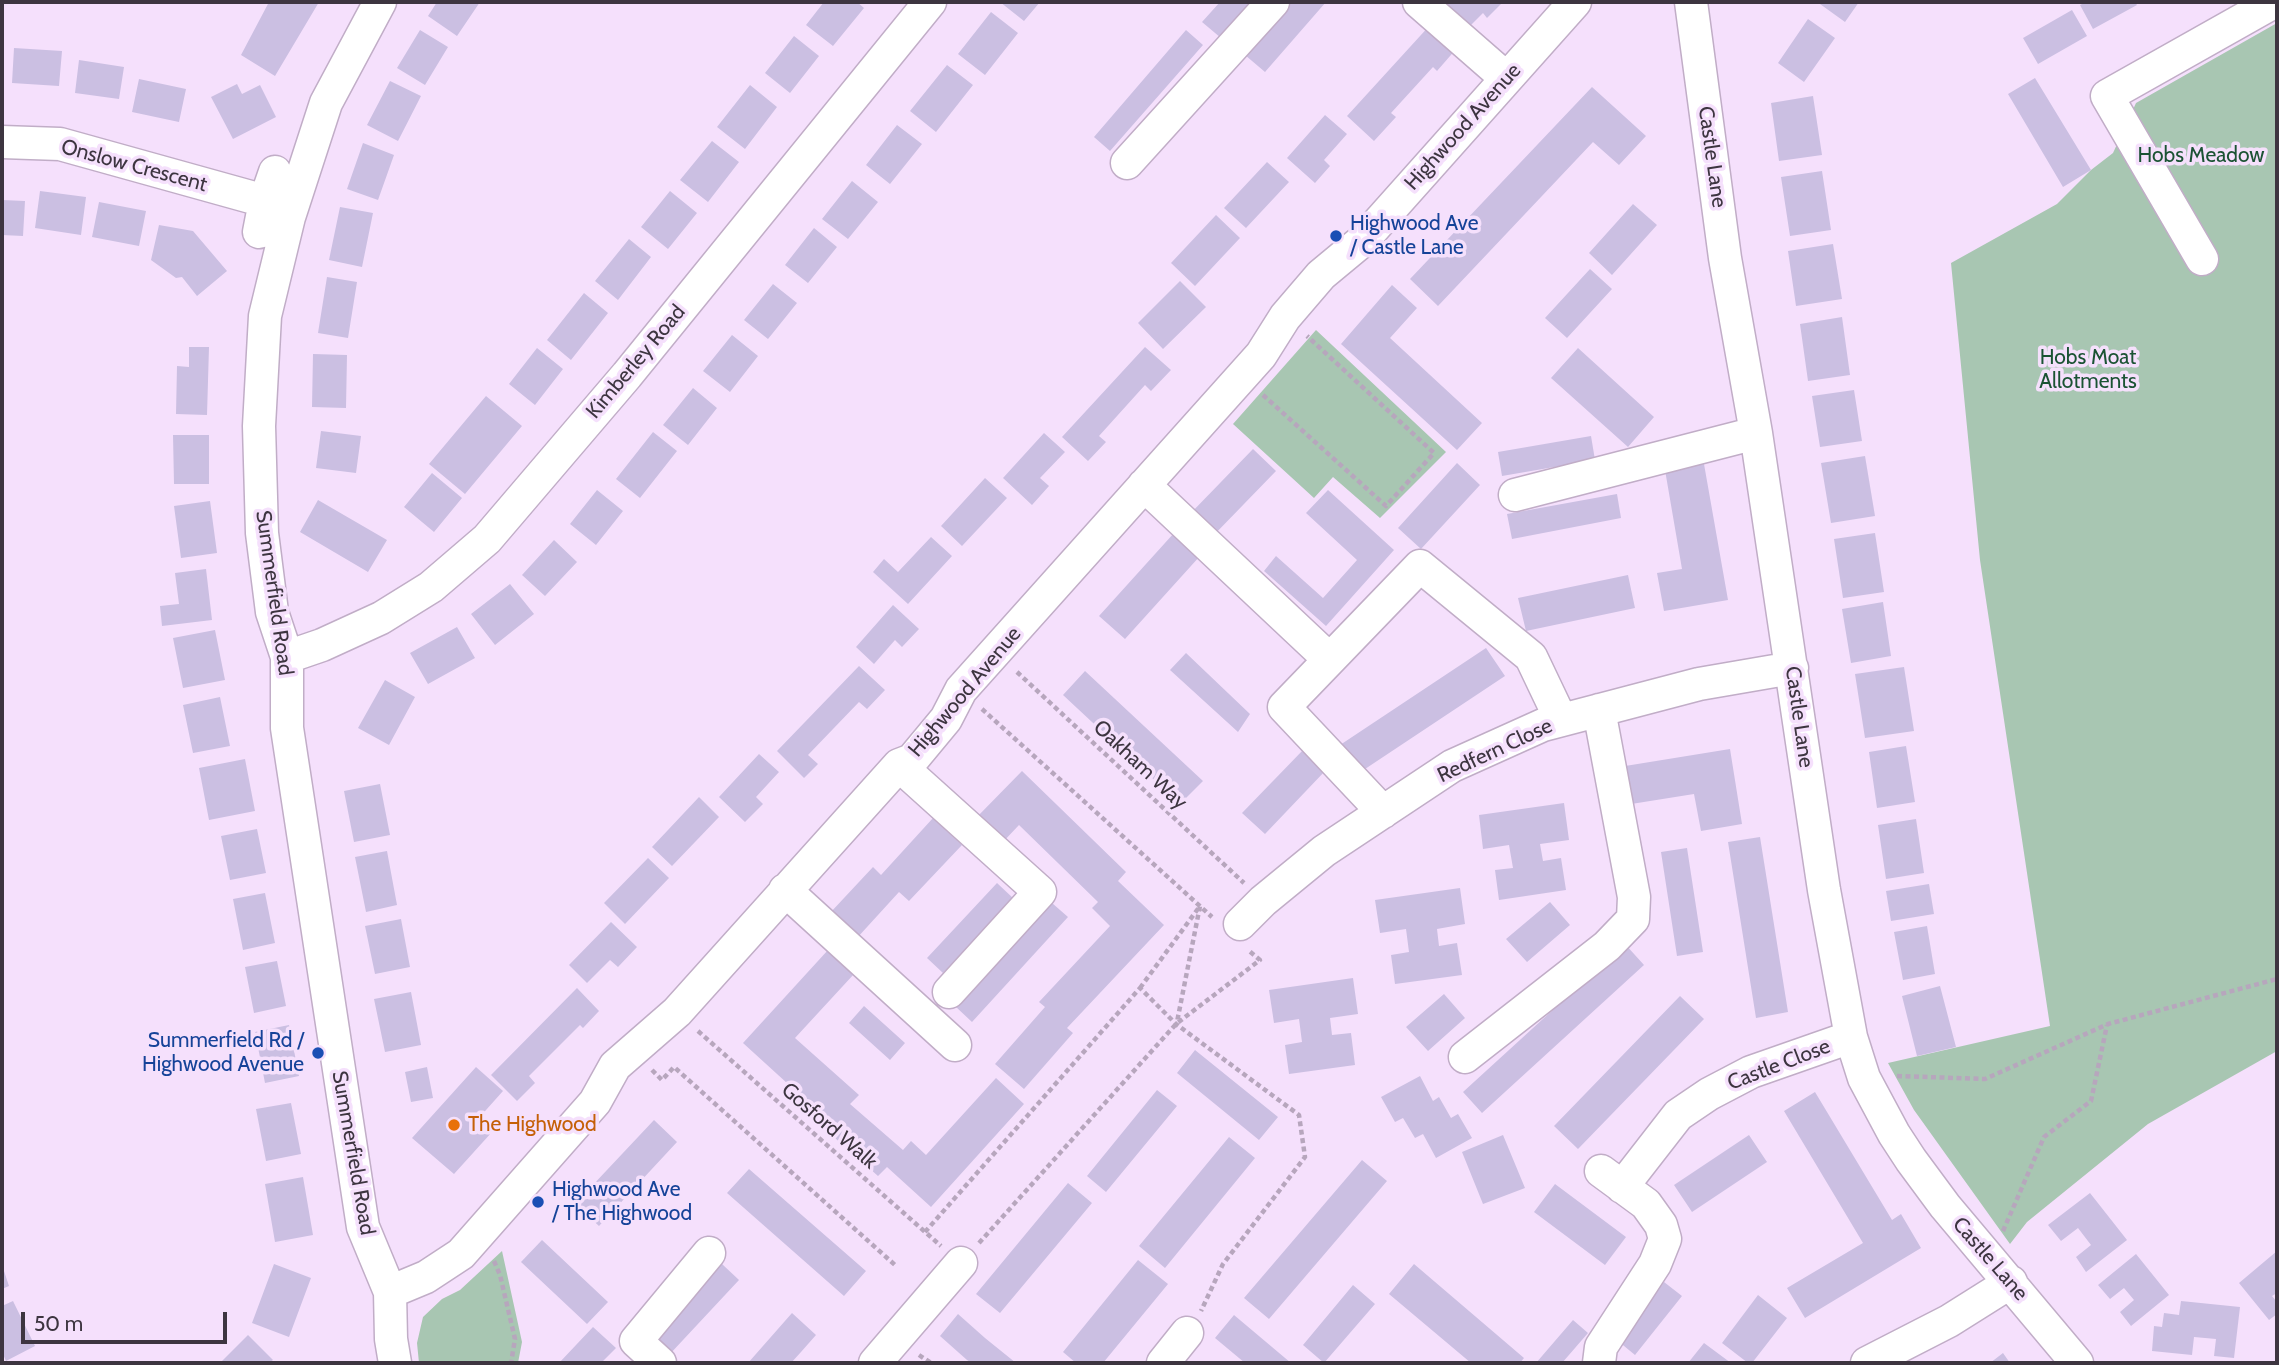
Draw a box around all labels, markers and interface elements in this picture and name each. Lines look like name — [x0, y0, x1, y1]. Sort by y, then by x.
street label: Highwood Avenue — [1399, 58, 1527, 196]
street label: Castle Lane — [1692, 105, 1732, 209]
street label: Onslow Crescent — [58, 134, 210, 198]
park label: Hobs Meadow — [2137, 143, 2265, 169]
place label: Highwood Ave / Castle Lane — [1350, 211, 1478, 261]
marker: Highwood Ave / Castle Lane — [1328, 228, 1344, 244]
street label: Kimberley Road — [581, 300, 691, 424]
park label: Hobs Moat Allotments — [2039, 345, 2137, 395]
street label: Summerfield Road — [250, 509, 298, 677]
street label: Highwood Avenue — [903, 622, 1027, 762]
street label: Castle Lane — [1779, 665, 1819, 769]
street label: Redfern Close — [1433, 713, 1557, 789]
street label: Oakham Way — [1088, 715, 1192, 815]
place label: Summerfield Rd / Highwood Avenue — [142, 1028, 304, 1078]
street label: Castle Close — [1724, 1034, 1834, 1096]
marker: Summerfield Rd / Highwood Avenue — [310, 1045, 326, 1061]
street label: Summerfield Road — [326, 1069, 380, 1237]
street label: Gosford Walk — [776, 1078, 882, 1174]
place label: The Highwood — [468, 1112, 597, 1138]
marker: The Highwood — [446, 1117, 462, 1133]
place label: Highwood Ave / The Highwood — [552, 1177, 692, 1227]
marker: Highwood Ave / The Highwood — [530, 1194, 546, 1210]
street label: Castle Lane — [1947, 1212, 2033, 1306]
scale bar — [24, 1298, 231, 1342]
text: 50 m — [34, 1311, 83, 1336]

